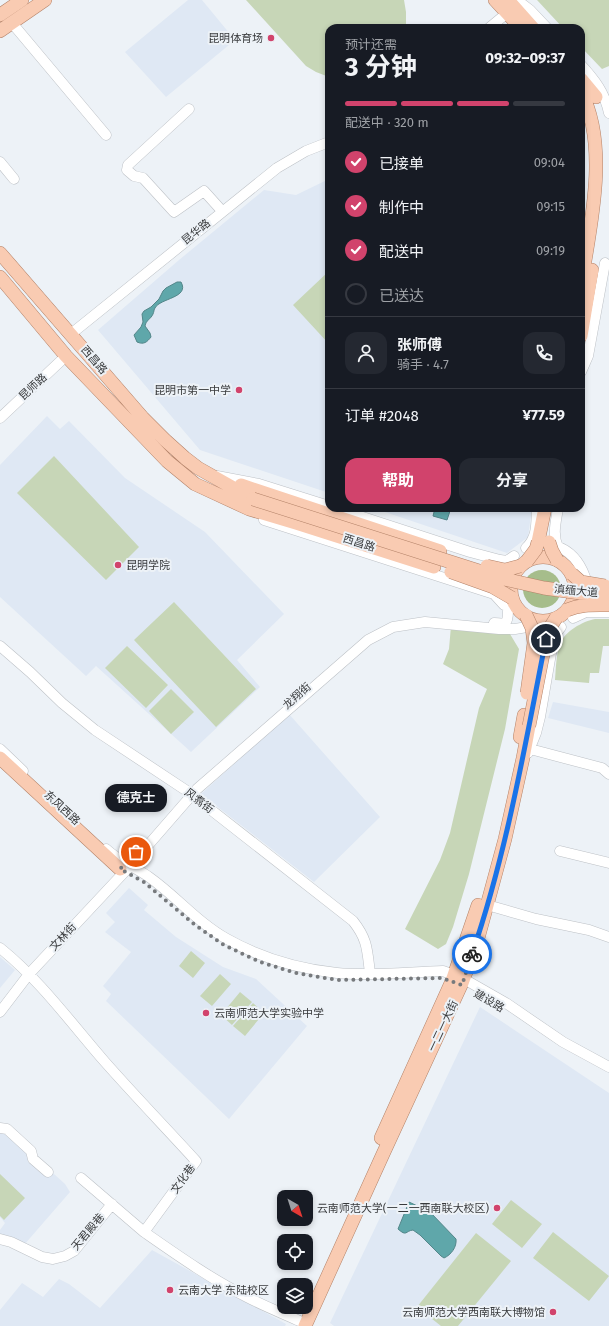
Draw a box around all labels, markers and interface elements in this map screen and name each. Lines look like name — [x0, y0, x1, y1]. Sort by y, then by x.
place label: 昆明体育场 — [208, 32, 263, 45]
marker: 昆明体育场 — [266, 33, 276, 43]
text: 预计还需 — [345, 37, 397, 52]
text: 09:32–09:37 — [485, 49, 565, 67]
text: 3 分钟 — [345, 52, 417, 83]
text: 配送中 · 320 m — [345, 115, 429, 130]
icon: check — [345, 151, 367, 173]
text: 已接单 — [379, 155, 424, 173]
text: 09:04 — [534, 155, 565, 170]
icon: check — [345, 195, 367, 217]
text: 制作中 — [379, 199, 424, 217]
text: 09:15 — [536, 199, 565, 214]
street label: 昆华路 — [179, 217, 213, 247]
icon: check — [345, 239, 367, 261]
text: 配送中 — [379, 243, 424, 261]
text: 09:19 — [536, 243, 565, 258]
text: 已送达 — [379, 287, 424, 305]
button: person — [345, 332, 387, 374]
button: phone — [523, 332, 565, 374]
text: 张师傅 — [397, 336, 442, 354]
street label: 西昌路 — [78, 343, 110, 377]
text: 骑手 · 4.7 — [397, 357, 449, 372]
street label: 昆师路 — [16, 371, 50, 403]
place label: 昆明市第一中学 — [154, 384, 231, 397]
marker: 昆明市第一中学 — [234, 385, 244, 395]
text: ¥77.59 — [522, 406, 565, 424]
text: 订单 #2048 — [345, 407, 419, 425]
button: 帮助 — [345, 458, 451, 504]
button: 分享 — [459, 458, 565, 504]
street label: 西昌路 — [341, 532, 377, 554]
place label: 昆明学院 — [126, 559, 170, 572]
marker: 昆明学院 — [113, 560, 123, 570]
street label: 滇缅大道 — [554, 583, 598, 599]
pin — [529, 622, 563, 656]
icon: home — [535, 628, 557, 650]
street label: 龙翔街 — [280, 680, 314, 712]
callout: 德克士 — [105, 784, 167, 812]
street label: 风翥街 — [182, 786, 216, 816]
street label: 东风西路 — [41, 788, 83, 828]
text: 德克士 — [116, 790, 156, 805]
pin — [119, 835, 153, 869]
icon: bag — [125, 841, 147, 863]
street label: 文林街 — [47, 920, 79, 954]
courier — [452, 934, 492, 974]
icon: bike — [461, 943, 483, 965]
street label: 建设路 — [471, 987, 507, 1015]
street label: 一二一大街 — [425, 998, 461, 1054]
place label: 云南师范大学实验中学 — [214, 1007, 324, 1020]
marker: 云南师范大学实验中学 — [201, 1008, 211, 1018]
street label: 文化巷 — [168, 1162, 198, 1196]
north arrow — [277, 1190, 313, 1226]
map controls — [277, 1190, 313, 1314]
place label: 云南师范大学(一二一西南联大校区) — [317, 1202, 489, 1215]
marker: 云南师范大学(一二一西南联大校区) — [492, 1203, 502, 1213]
street label: 天君殿巷 — [69, 1211, 107, 1253]
button: locate — [277, 1234, 313, 1270]
button: layers — [277, 1278, 313, 1314]
place label: 云南大学 东陆校区 — [178, 1284, 269, 1297]
marker: 云南大学 东陆校区 — [165, 1285, 175, 1295]
place label: 云南师范大学西南联大博物馆 — [402, 1306, 545, 1319]
marker: 云南师范大学西南联大博物馆 — [548, 1307, 558, 1317]

